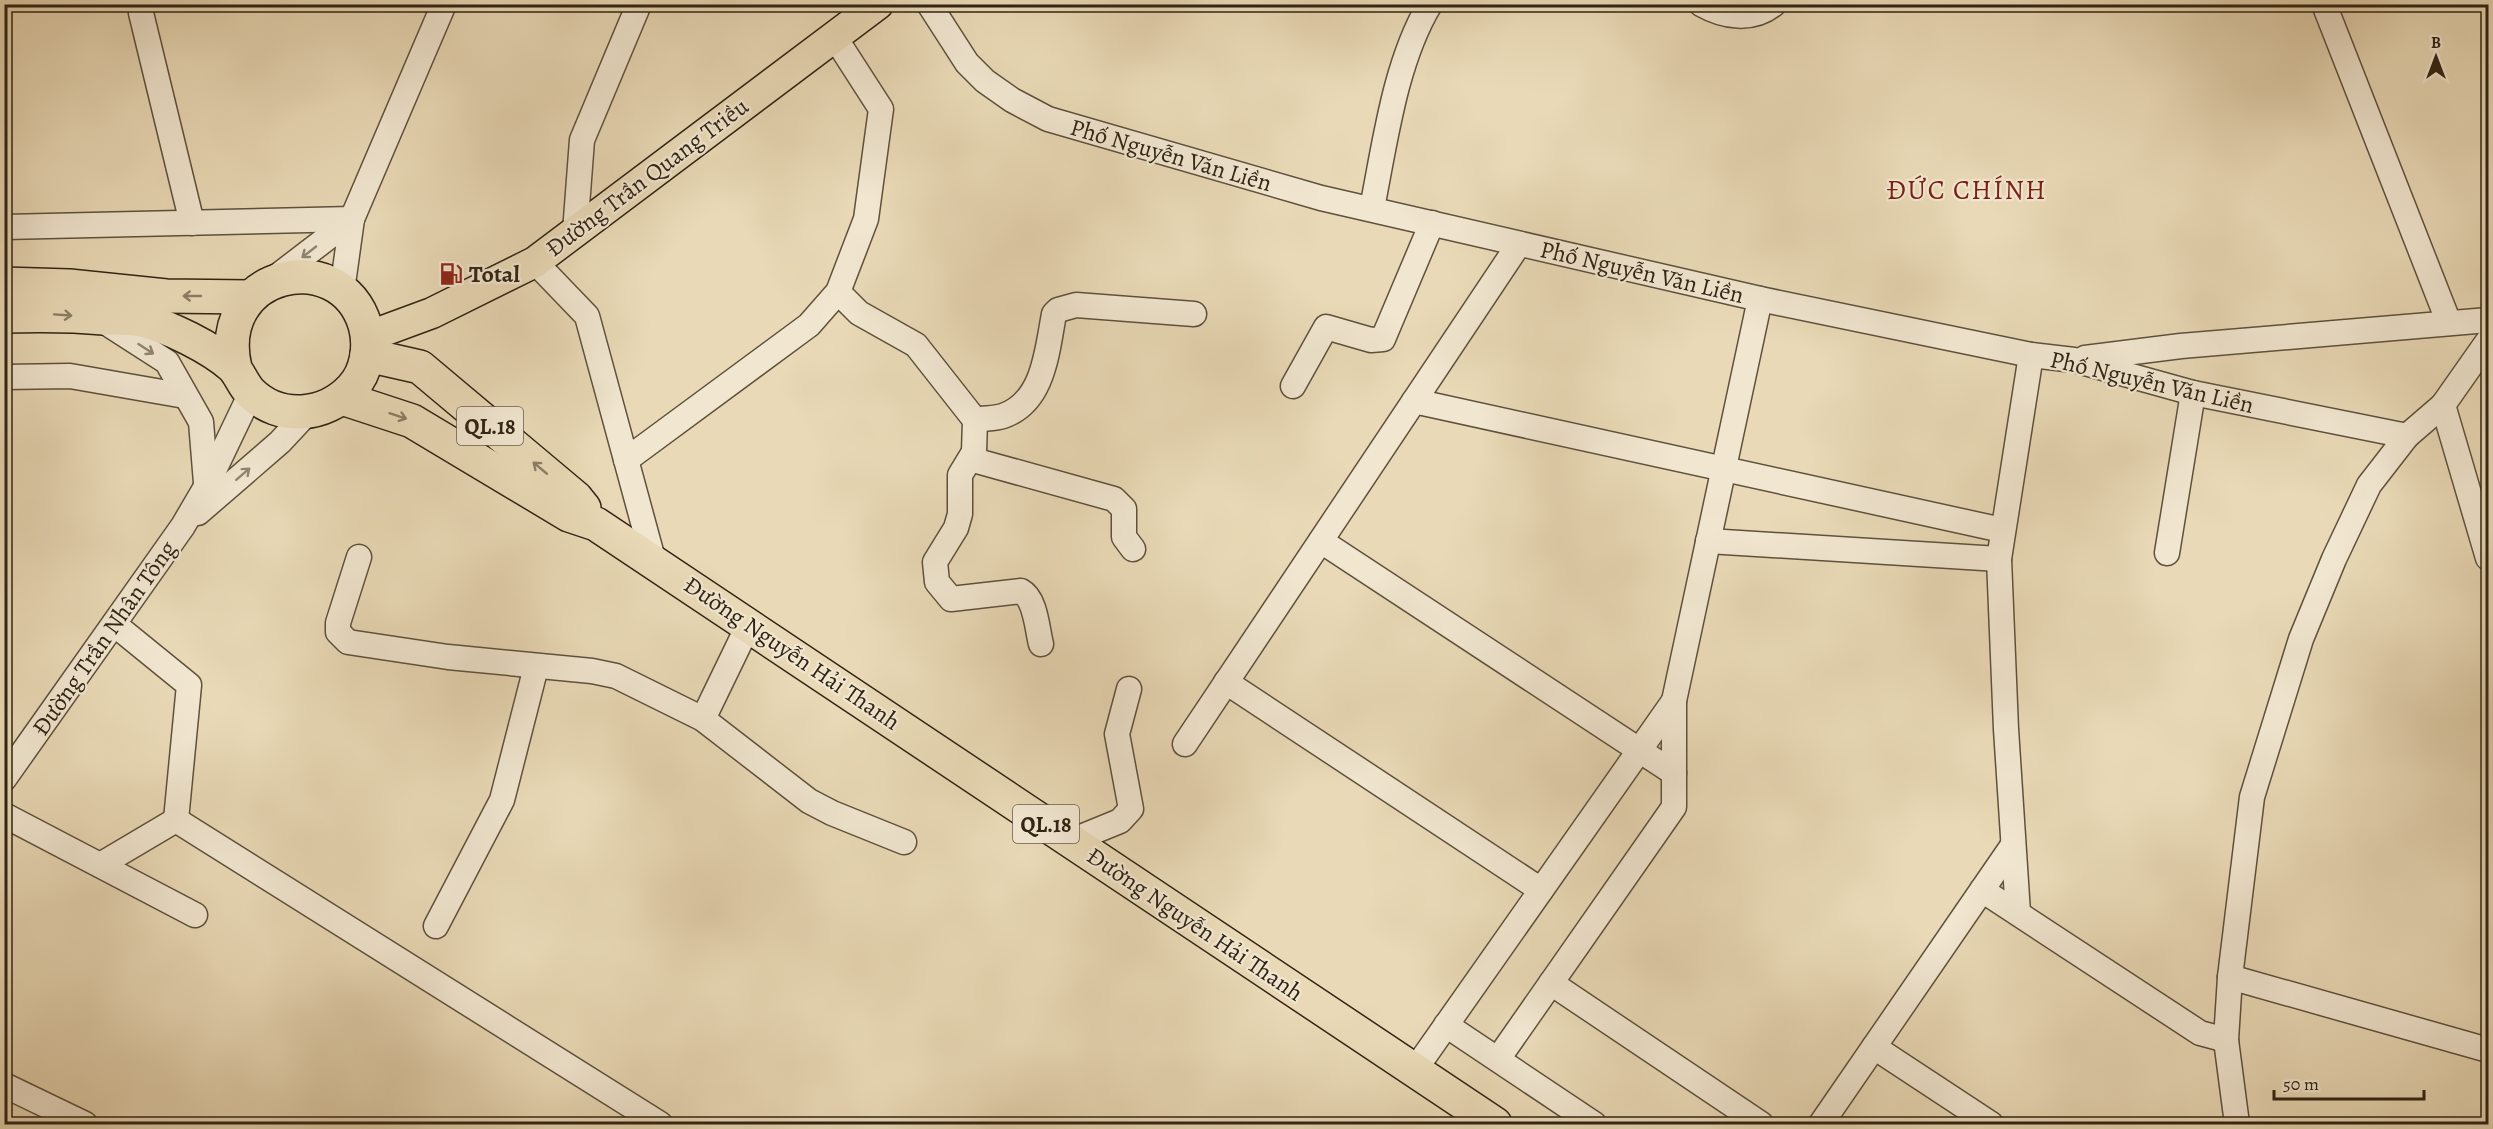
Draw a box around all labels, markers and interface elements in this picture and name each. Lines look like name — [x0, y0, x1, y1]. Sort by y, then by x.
north arrow — [2406, 27, 2466, 87]
text: B — [2431, 32, 2441, 54]
street label: Đường Trần Quang Triều — [539, 90, 755, 264]
street label: Phố Nguyễn Văn Liền — [1067, 111, 1275, 199]
district label: ĐỨC CHÍNH — [1887, 172, 2047, 208]
street label: Phố Nguyễn Văn Liền — [1537, 233, 1747, 311]
one-way arrow — [301, 246, 317, 259]
place label: Total — [469, 258, 520, 290]
fuel station icon: Total — [438, 261, 464, 287]
one-way arrow — [182, 290, 202, 302]
one-way arrow — [52, 309, 72, 320]
one-way arrow — [137, 343, 154, 355]
street label: Phố Nguyễn Văn Liền — [2047, 343, 2257, 421]
road number: QL.18 — [457, 407, 523, 445]
one-way arrow — [388, 412, 407, 423]
one-way arrow — [533, 461, 548, 475]
one-way arrow — [235, 467, 250, 481]
street label: Đường Trần Nhân Tông — [25, 534, 183, 742]
street label: Đường Nguyễn Hải Thanh — [677, 569, 907, 738]
road number: QL.18 — [1013, 805, 1079, 843]
street label: Đường Nguyễn Hải Thanh — [1080, 840, 1310, 1009]
scale bar — [2274, 1063, 2424, 1101]
text: 50 m — [2283, 1072, 2319, 1096]

